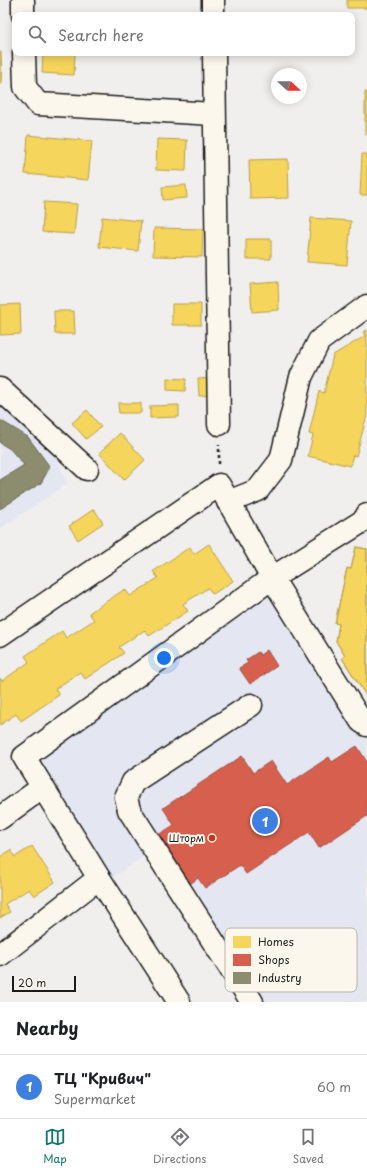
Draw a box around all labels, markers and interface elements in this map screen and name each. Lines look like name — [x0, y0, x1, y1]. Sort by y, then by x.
search box — [12, 12, 355, 56]
icon: search — [26, 23, 48, 45]
text: Search here — [58, 23, 144, 46]
north arrow — [271, 68, 307, 104]
your location — [154, 648, 174, 668]
pin: 1 — [252, 806, 278, 836]
place label: Шторм — [169, 830, 204, 845]
marker: Шторм — [207, 833, 217, 843]
legend — [225, 928, 357, 992]
text: Homes — [258, 933, 294, 950]
text: Shops — [258, 951, 289, 968]
text: Industry — [258, 969, 302, 986]
scale bar — [12, 974, 76, 993]
text: 20 m — [18, 974, 46, 991]
text: Nearby — [16, 1015, 78, 1041]
text: ТЦ "Кривич" — [54, 1066, 151, 1089]
text: 1 — [26, 1077, 32, 1096]
text: 60 m — [317, 1077, 351, 1096]
text: Supermarket — [54, 1089, 136, 1108]
tab: Map — [43, 1126, 67, 1167]
tab: Directions — [153, 1126, 206, 1167]
tab: Saved — [293, 1126, 324, 1167]

